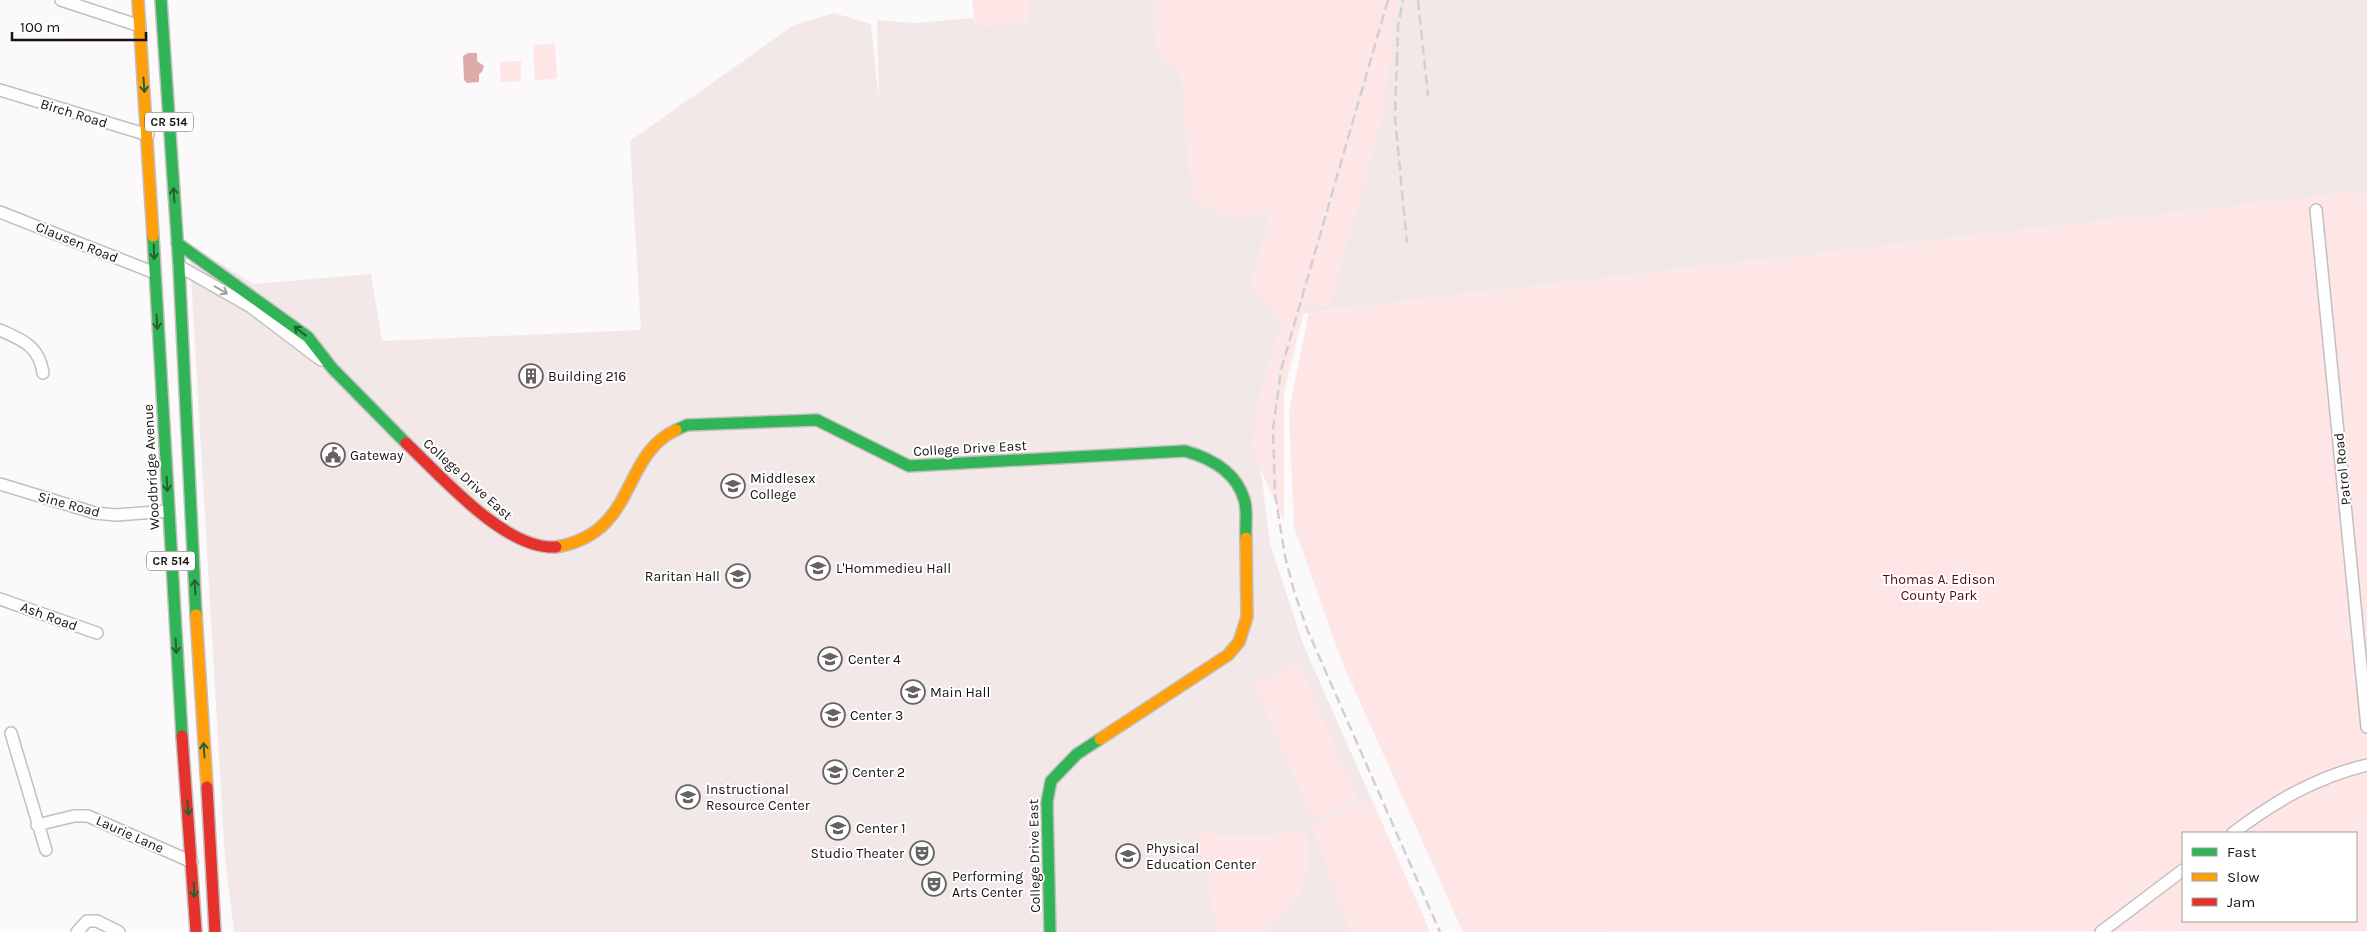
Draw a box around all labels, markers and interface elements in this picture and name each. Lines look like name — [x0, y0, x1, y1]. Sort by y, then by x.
scale bar — [12, 10, 146, 42]
text: 100 m — [20, 18, 60, 36]
one-way arrow — [140, 77, 149, 93]
street label: Birch Road — [38, 95, 109, 132]
road number: CR 514 — [145, 112, 193, 132]
one-way arrow — [169, 187, 179, 203]
street label: Clausen Road — [33, 218, 120, 267]
one-way arrow — [149, 244, 159, 260]
one-way arrow — [214, 286, 228, 296]
one-way arrow — [153, 313, 162, 329]
one-way arrow — [294, 326, 307, 337]
building icon: Building 216 — [518, 363, 544, 389]
place label: Building 216 — [548, 368, 626, 385]
street label: Woodbridge Avenue — [140, 404, 163, 530]
street label: Patrol Road — [2330, 432, 2355, 506]
street label: College Drive East — [420, 435, 516, 524]
street label: College Drive East — [913, 437, 1027, 460]
public building icon: Gateway — [320, 442, 346, 468]
place label: Gateway — [350, 447, 404, 464]
place label: Middlesex College — [750, 470, 815, 503]
school or university icon: Middlesex College — [720, 473, 746, 499]
one-way arrow — [163, 476, 172, 492]
street label: Sine Road — [36, 488, 102, 521]
road number: CR 514 — [147, 552, 195, 570]
school or university icon: L'Hommedieu Hall — [805, 555, 831, 581]
place label: L'Hommedieu Hall — [836, 560, 951, 577]
school or university icon: Raritan Hall — [725, 563, 751, 589]
place label: Raritan Hall — [645, 568, 720, 585]
park label: Thomas A. Edison County Park — [1883, 571, 1995, 604]
one-way arrow — [190, 580, 199, 596]
street label: Ash Road — [18, 598, 80, 635]
one-way arrow — [172, 638, 181, 654]
school or university icon: Center 4 — [817, 646, 843, 672]
place label: Center 4 — [848, 651, 901, 668]
school or university icon: Main Hall — [900, 679, 926, 705]
place label: Main Hall — [930, 684, 990, 701]
school or university icon: Center 3 — [820, 702, 846, 728]
place label: Center 3 — [850, 707, 903, 724]
one-way arrow — [200, 742, 209, 758]
school or university icon: Center 2 — [822, 759, 848, 785]
place label: Center 2 — [852, 764, 905, 781]
place label: Instructional Resource Center — [706, 781, 811, 814]
school or university icon: Instructional Resource Center — [675, 784, 701, 810]
street label: College Drive East — [1025, 799, 1044, 913]
one-way arrow — [183, 800, 193, 816]
street label: Laurie Lane — [93, 812, 166, 857]
school or university icon: Center 1 — [825, 815, 851, 841]
place label: Center 1 — [856, 820, 906, 837]
legend — [2182, 832, 2357, 922]
theatre icon: Studio Theater — [909, 840, 935, 866]
place label: Physical Education Center — [1146, 840, 1257, 873]
school or university icon: Physical Education Center — [1115, 843, 1141, 869]
text: Fast — [2227, 843, 2257, 861]
place label: Studio Theater — [810, 845, 905, 862]
place label: Performing Arts Center — [952, 868, 1024, 901]
text: Slow — [2227, 868, 2259, 886]
theatre icon: Performing Arts Center — [921, 871, 947, 897]
one-way arrow — [189, 882, 198, 898]
text: Jam — [2227, 893, 2255, 911]

